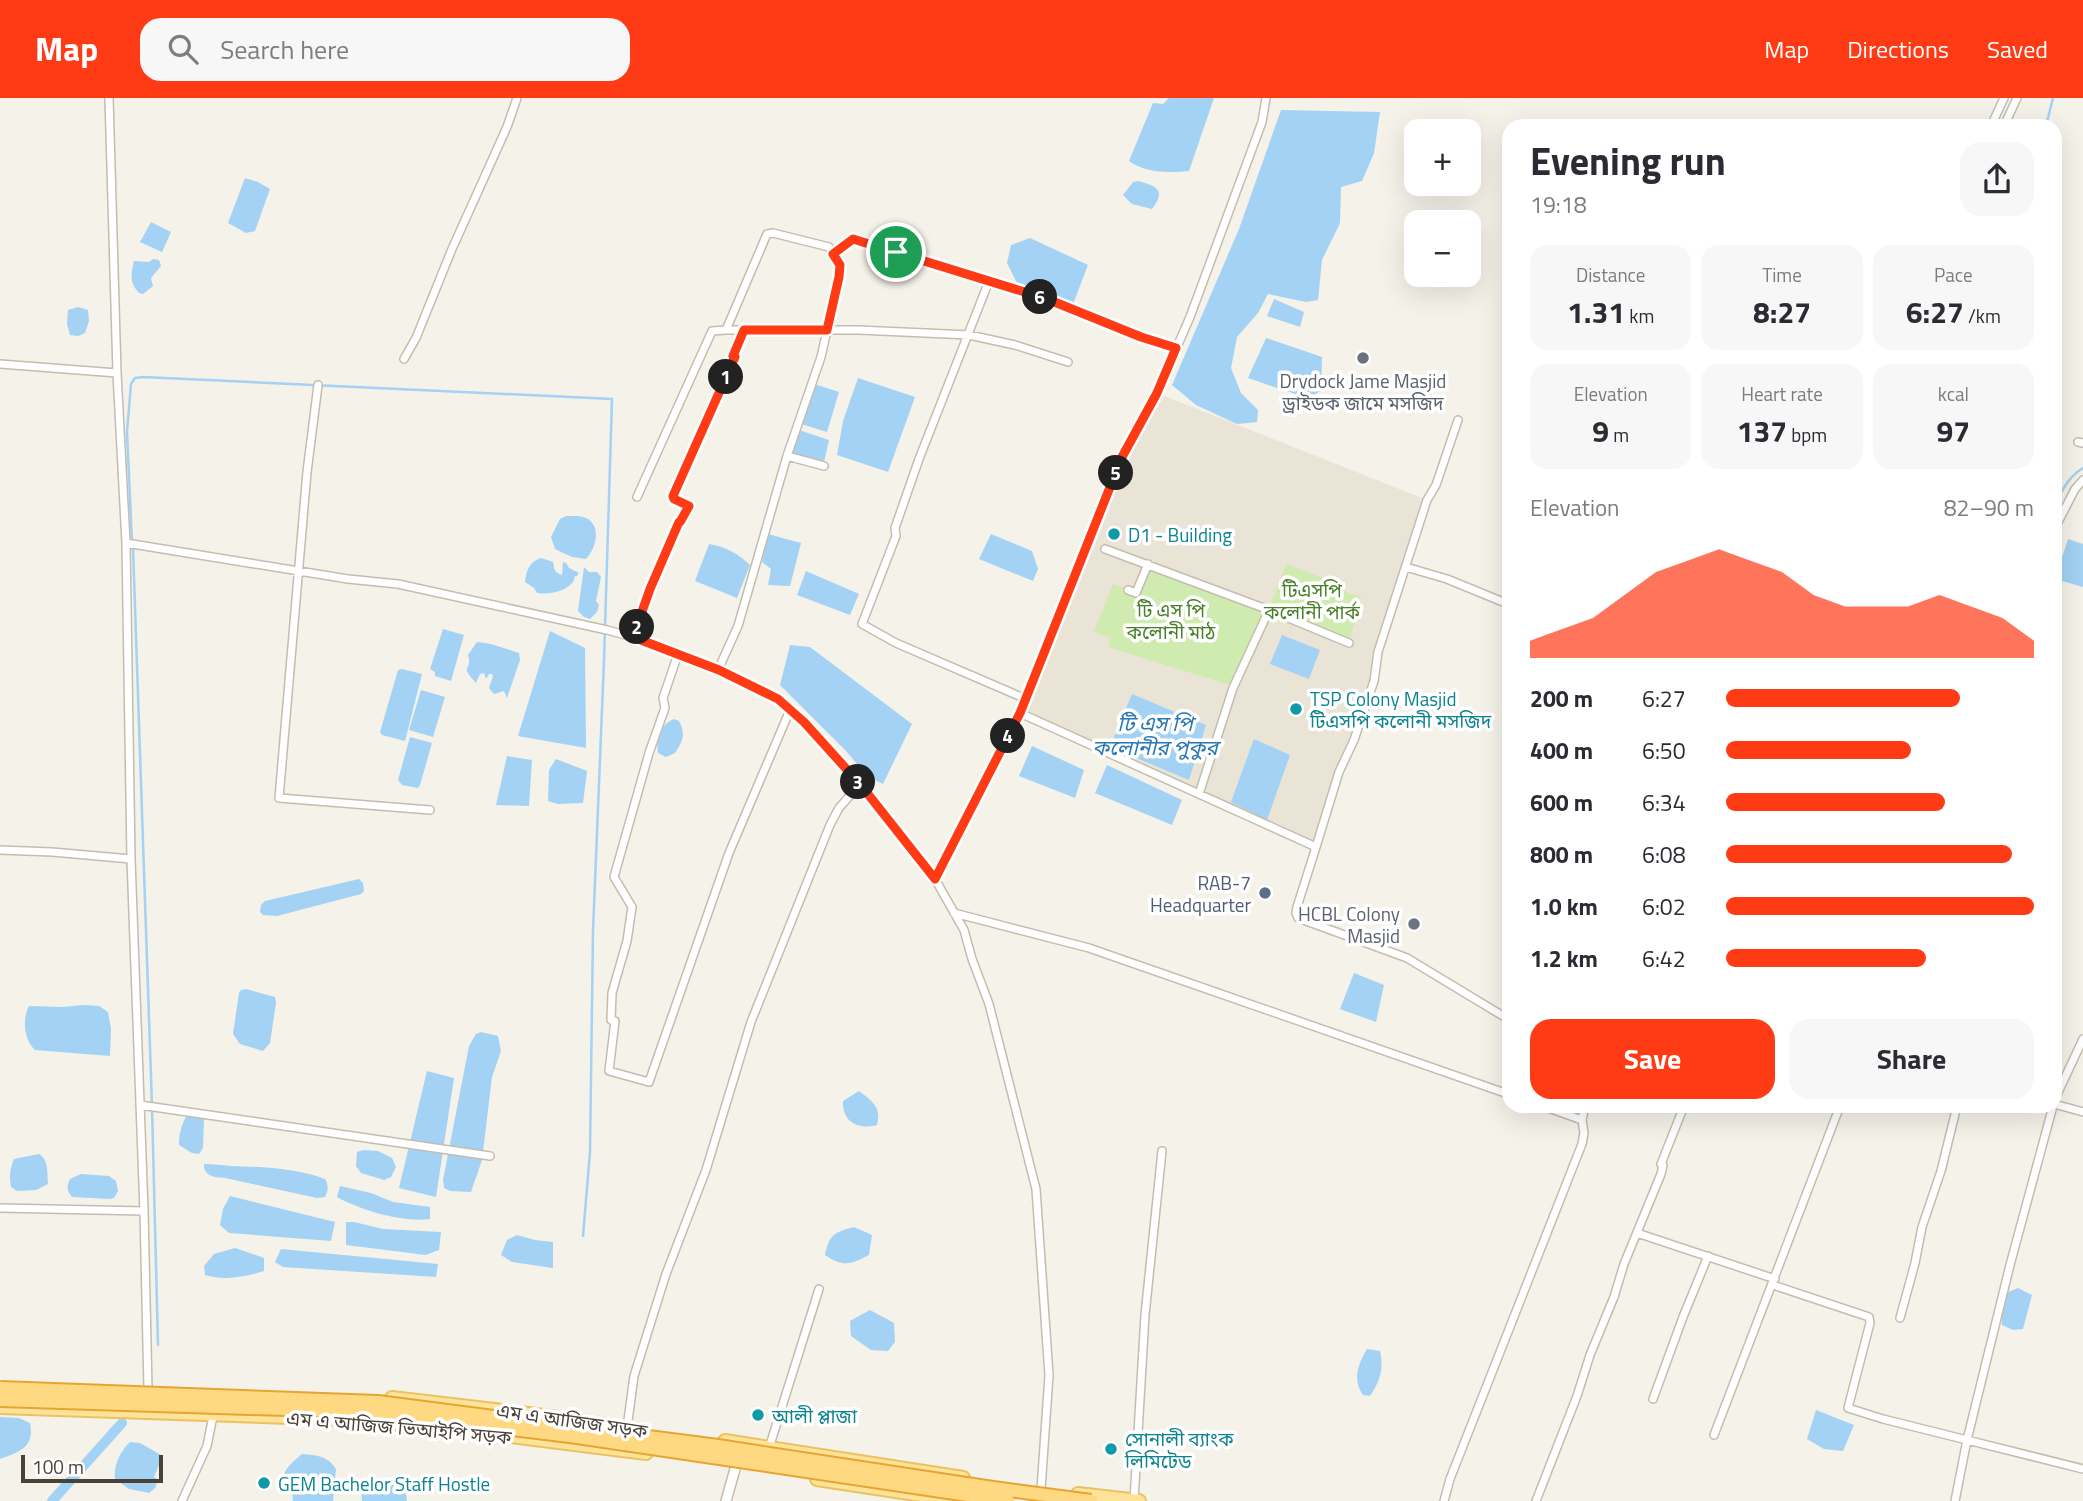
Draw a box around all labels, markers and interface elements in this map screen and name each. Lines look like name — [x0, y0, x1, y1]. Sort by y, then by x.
search box — [140, 18, 630, 81]
text: Map — [35, 24, 98, 74]
icon: search — [164, 30, 202, 68]
text: Search here — [220, 30, 349, 69]
text: Map — [1764, 31, 1809, 67]
text: Directions — [1847, 31, 1949, 67]
text: Saved — [1987, 31, 2048, 67]
map controls — [1404, 119, 1481, 287]
button: + — [1404, 119, 1481, 196]
text: Evening run — [1530, 132, 1726, 190]
button: share — [1960, 142, 2034, 216]
text: 19:18 — [1530, 187, 1587, 222]
button: − — [1404, 210, 1481, 287]
pin — [866, 222, 926, 282]
icon: arrive — [877, 233, 915, 271]
text: Distance — [1576, 260, 1645, 289]
text: Time — [1762, 260, 1802, 289]
text: Pace — [1934, 260, 1973, 289]
pin: 6 — [1023, 280, 1058, 314]
text: 6 — [1034, 282, 1045, 311]
text: 1.31 — [1567, 289, 1625, 335]
text: 8:27 — [1753, 289, 1811, 335]
text: 6:27 — [1906, 289, 1964, 335]
text: km — [1625, 301, 1654, 330]
text: /km — [1964, 301, 2001, 330]
marker: Drydock Jame Masjid ড্রাইডক জামে মসজিদ — [1355, 350, 1371, 366]
pin: 1 — [708, 360, 744, 394]
text: 1 — [720, 362, 731, 391]
place label: Drydock Jame Masjid ড্রাইডক জামে মসজিদ — [1280, 366, 1446, 417]
text: Elevation — [1574, 379, 1648, 408]
text: Heart rate — [1741, 379, 1823, 408]
text: kcal — [1938, 379, 1969, 408]
text: 9 — [1592, 408, 1609, 454]
text: 137 — [1737, 408, 1787, 454]
text: 97 — [1937, 408, 1970, 454]
text: m — [1609, 420, 1629, 449]
text: bpm — [1787, 420, 1827, 449]
pin: 5 — [1098, 456, 1134, 490]
text: 5 — [1110, 458, 1121, 487]
text: Elevation — [1530, 490, 1619, 525]
text: 82–90 m — [1944, 490, 2034, 525]
place label: D1 - Building — [1128, 520, 1232, 549]
marker: D1 - Building — [1106, 526, 1122, 542]
park label: টিএসপি কলোনী পার্ক — [1263, 575, 1361, 626]
park label: টি এস পি কলোনী মাঠ — [1126, 595, 1216, 646]
pin: 2 — [620, 610, 654, 644]
text: 2 — [631, 612, 642, 641]
text: 200 m — [1530, 681, 1593, 716]
text: 6:27 — [1642, 681, 1686, 716]
place label: TSP Colony Masjid টিএসপি কলোনী মসজিদ — [1309, 684, 1492, 735]
marker: TSP Colony Masjid টিএসপি কলোনী মসজিদ — [1288, 701, 1304, 717]
water label: টি এস পি কলোনীর পুকুর — [1092, 707, 1221, 763]
pin: 4 — [990, 718, 1026, 754]
text: 4 — [1002, 721, 1013, 750]
text: 400 m — [1530, 733, 1593, 768]
text: 6:50 — [1642, 733, 1686, 768]
pin: 3 — [840, 764, 876, 800]
text: 3 — [852, 767, 863, 796]
text: 600 m — [1530, 785, 1593, 820]
text: 6:34 — [1642, 785, 1686, 820]
text: 800 m — [1530, 837, 1593, 872]
text: 6:08 — [1642, 837, 1686, 872]
place label: RAB-7 Headquarter — [1150, 868, 1251, 919]
marker: RAB-7 Headquarter — [1257, 885, 1273, 901]
text: 1.0 km — [1530, 889, 1598, 924]
text: 6:02 — [1642, 889, 1686, 924]
place label: HCBL Colony Masjid — [1298, 899, 1400, 950]
marker: HCBL Colony Masjid — [1406, 916, 1422, 932]
text: 1.2 km — [1530, 941, 1598, 976]
text: 6:42 — [1642, 941, 1686, 976]
button: Save — [1530, 1019, 1775, 1099]
button: Share — [1789, 1019, 2034, 1099]
street label: এম এ আজিজ সড়ক — [494, 1395, 650, 1445]
place label: আলী প্লাজা — [771, 1401, 858, 1430]
street label: এম এ আজিজ ভিআইপি সড়ক — [285, 1403, 513, 1451]
marker: আলী প্লাজা — [750, 1407, 766, 1423]
place label: সোনালী ব্যাংক লিমিটেড — [1124, 1424, 1234, 1475]
marker: সোনালী ব্যাংক লিমিটেড — [1103, 1441, 1119, 1457]
scale bar — [21, 1452, 163, 1484]
text: 100 m — [32, 1452, 84, 1481]
place label: GEM Bachelor Staff Hostle — [278, 1469, 490, 1498]
marker: GEM Bachelor Staff Hostle — [256, 1475, 272, 1491]

